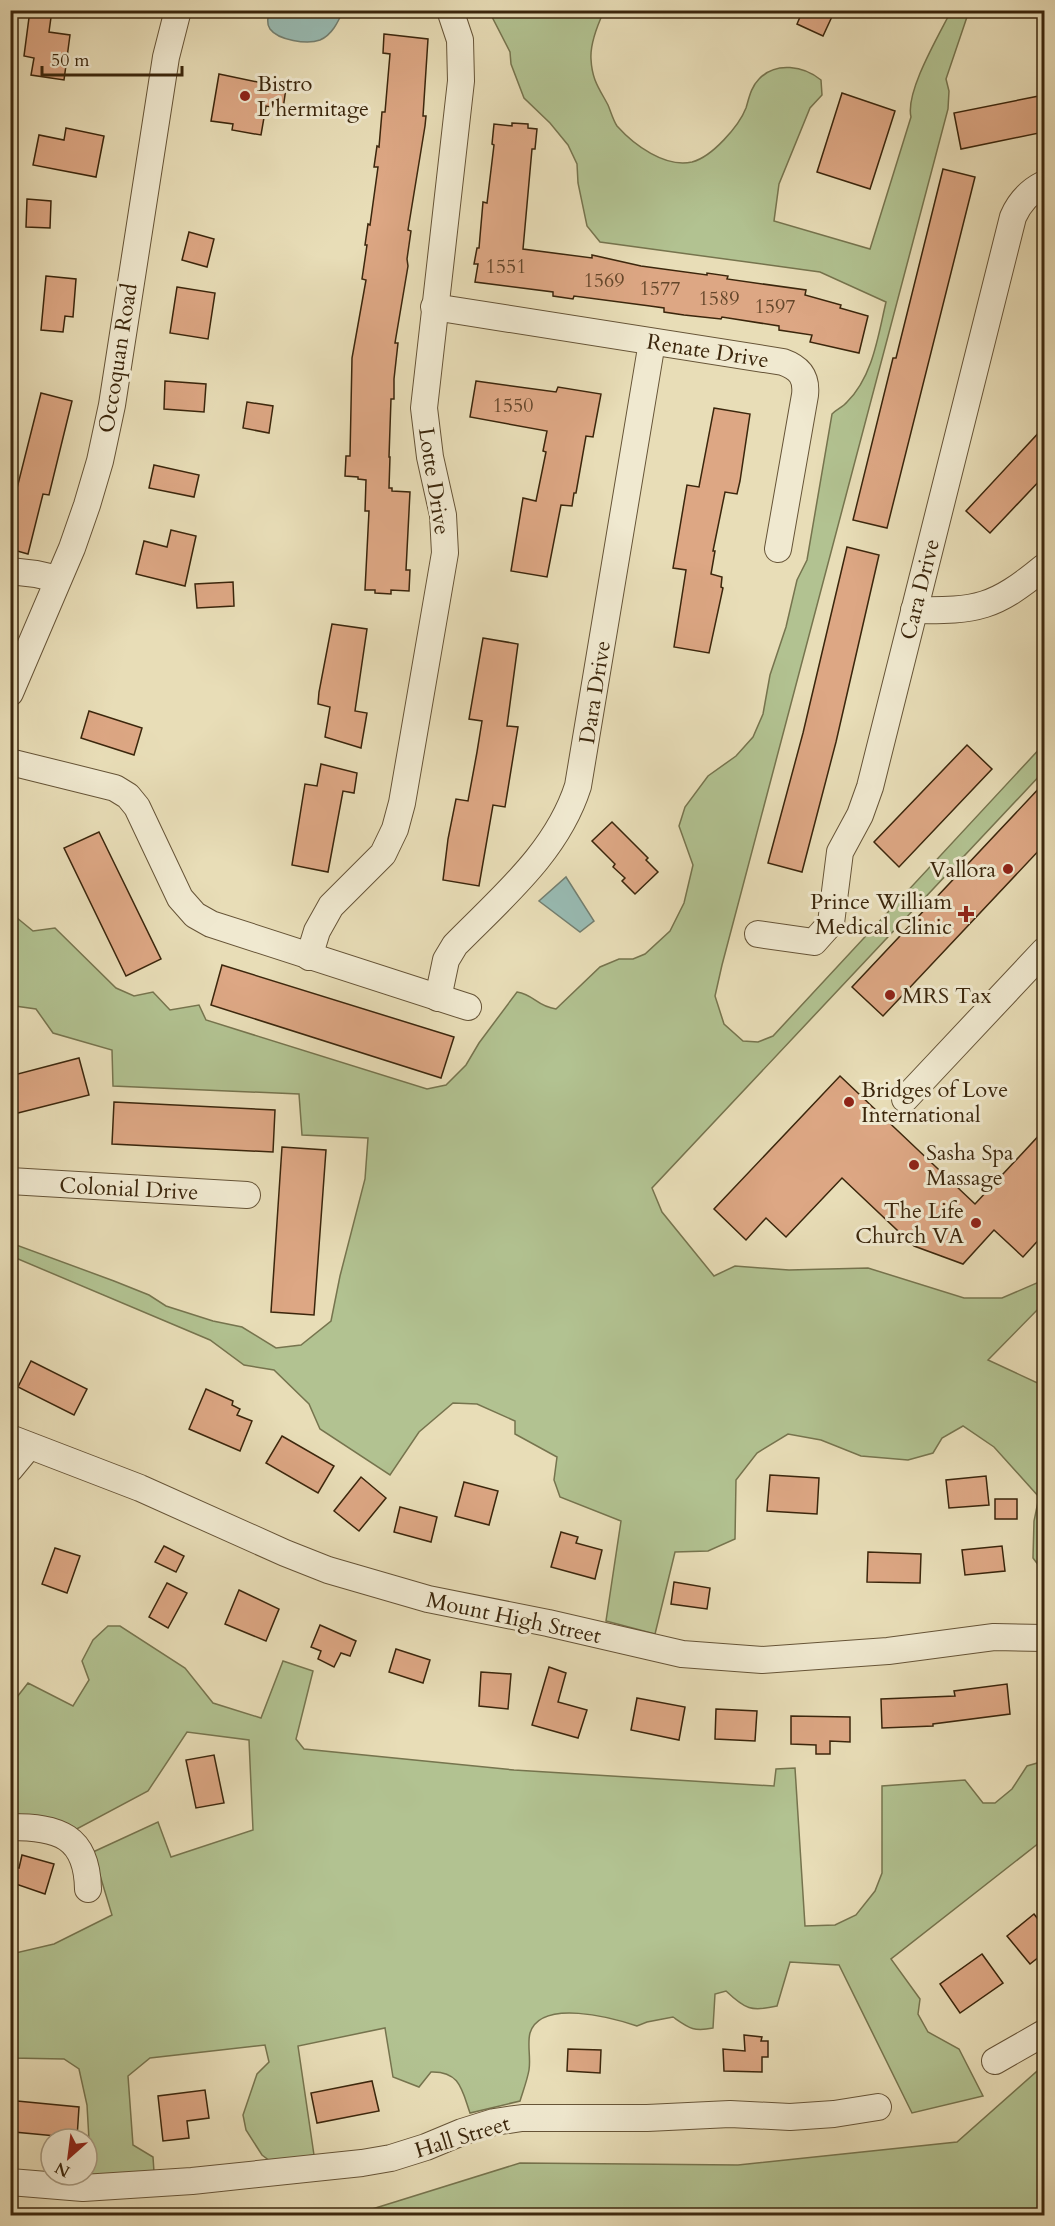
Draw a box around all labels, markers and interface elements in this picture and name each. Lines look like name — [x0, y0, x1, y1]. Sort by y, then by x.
scale bar — [42, 39, 182, 77]
text: 50 m — [51, 48, 90, 73]
place label: Bistro L'hermitage — [257, 69, 369, 124]
marker: Bistro L'hermitage — [238, 89, 252, 103]
house number: 1551 — [486, 253, 526, 280]
house number: 1569 — [584, 267, 624, 294]
house number: 1577 — [640, 275, 680, 302]
street label: Occoquan Road — [91, 281, 145, 435]
house number: 1589 — [699, 285, 739, 312]
house number: 1597 — [755, 293, 795, 320]
street label: Renate Drive — [645, 327, 771, 375]
house number: 1550 — [493, 392, 533, 419]
street label: Lotte Drive — [411, 425, 457, 537]
street label: Cara Drive — [893, 536, 947, 643]
street label: Dara Drive — [572, 638, 618, 746]
place label: Vallora — [930, 855, 996, 885]
marker: Vallora — [1001, 862, 1015, 876]
place label: Prince William Medical Clinic — [810, 887, 952, 942]
marker: Prince William Medical Clinic — [957, 905, 975, 923]
place label: MRS Tax — [902, 981, 992, 1011]
marker: MRS Tax — [883, 988, 897, 1002]
place label: Bridges of Love International — [861, 1075, 1008, 1130]
marker: Bridges of Love International — [842, 1095, 856, 1109]
place label: Sasha Spa Massage — [926, 1138, 1014, 1193]
marker: Sasha Spa Massage — [907, 1158, 921, 1172]
street label: Colonial Drive — [59, 1170, 199, 1208]
place label: The Life Church VA — [855, 1196, 964, 1251]
marker: The Life Church VA — [969, 1216, 983, 1230]
street label: Mount High Street — [424, 1585, 604, 1651]
street label: Hall Street — [411, 2108, 514, 2166]
north arrow — [39, 2127, 99, 2187]
text: N — [51, 2156, 74, 2182]

